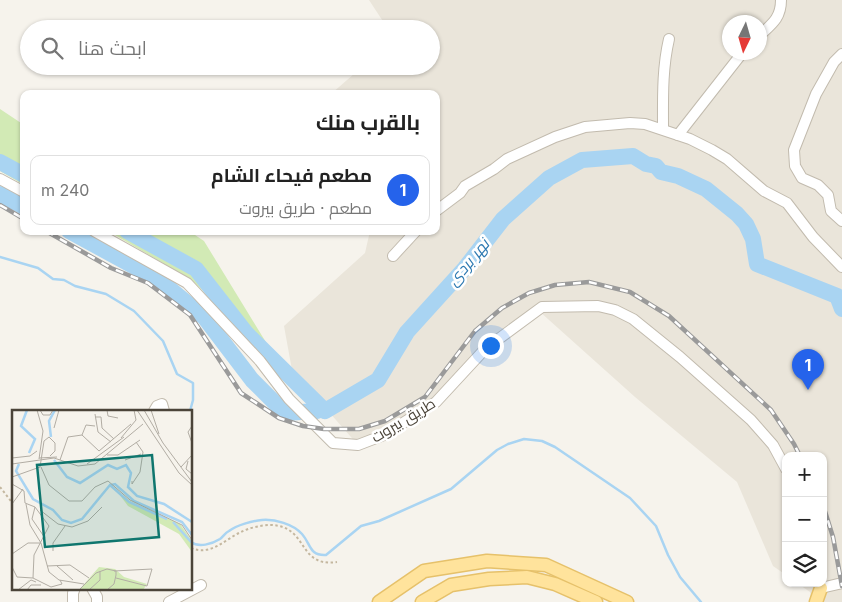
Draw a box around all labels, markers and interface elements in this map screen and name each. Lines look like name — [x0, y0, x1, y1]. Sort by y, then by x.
north arrow — [722, 15, 767, 60]
search box — [20, 20, 440, 75]
icon: search — [38, 34, 66, 62]
text: ابحث هنا — [78, 37, 147, 60]
text: بالقرب منك — [316, 110, 420, 135]
text: مطعم فيحاء الشام — [211, 164, 372, 187]
text: 240 m — [41, 180, 89, 200]
text: 1 — [400, 180, 406, 200]
text: مطعم · طريق بيروت — [239, 198, 372, 218]
water label: نهر بردى — [443, 233, 495, 290]
your location — [478, 333, 504, 359]
pin: 1 — [792, 349, 824, 390]
street label: طريق بيروت — [367, 393, 439, 447]
inset map — [12, 410, 192, 590]
map controls — [782, 452, 827, 587]
button: + — [782, 452, 827, 497]
button: − — [782, 497, 827, 542]
button: layers — [782, 542, 827, 587]

